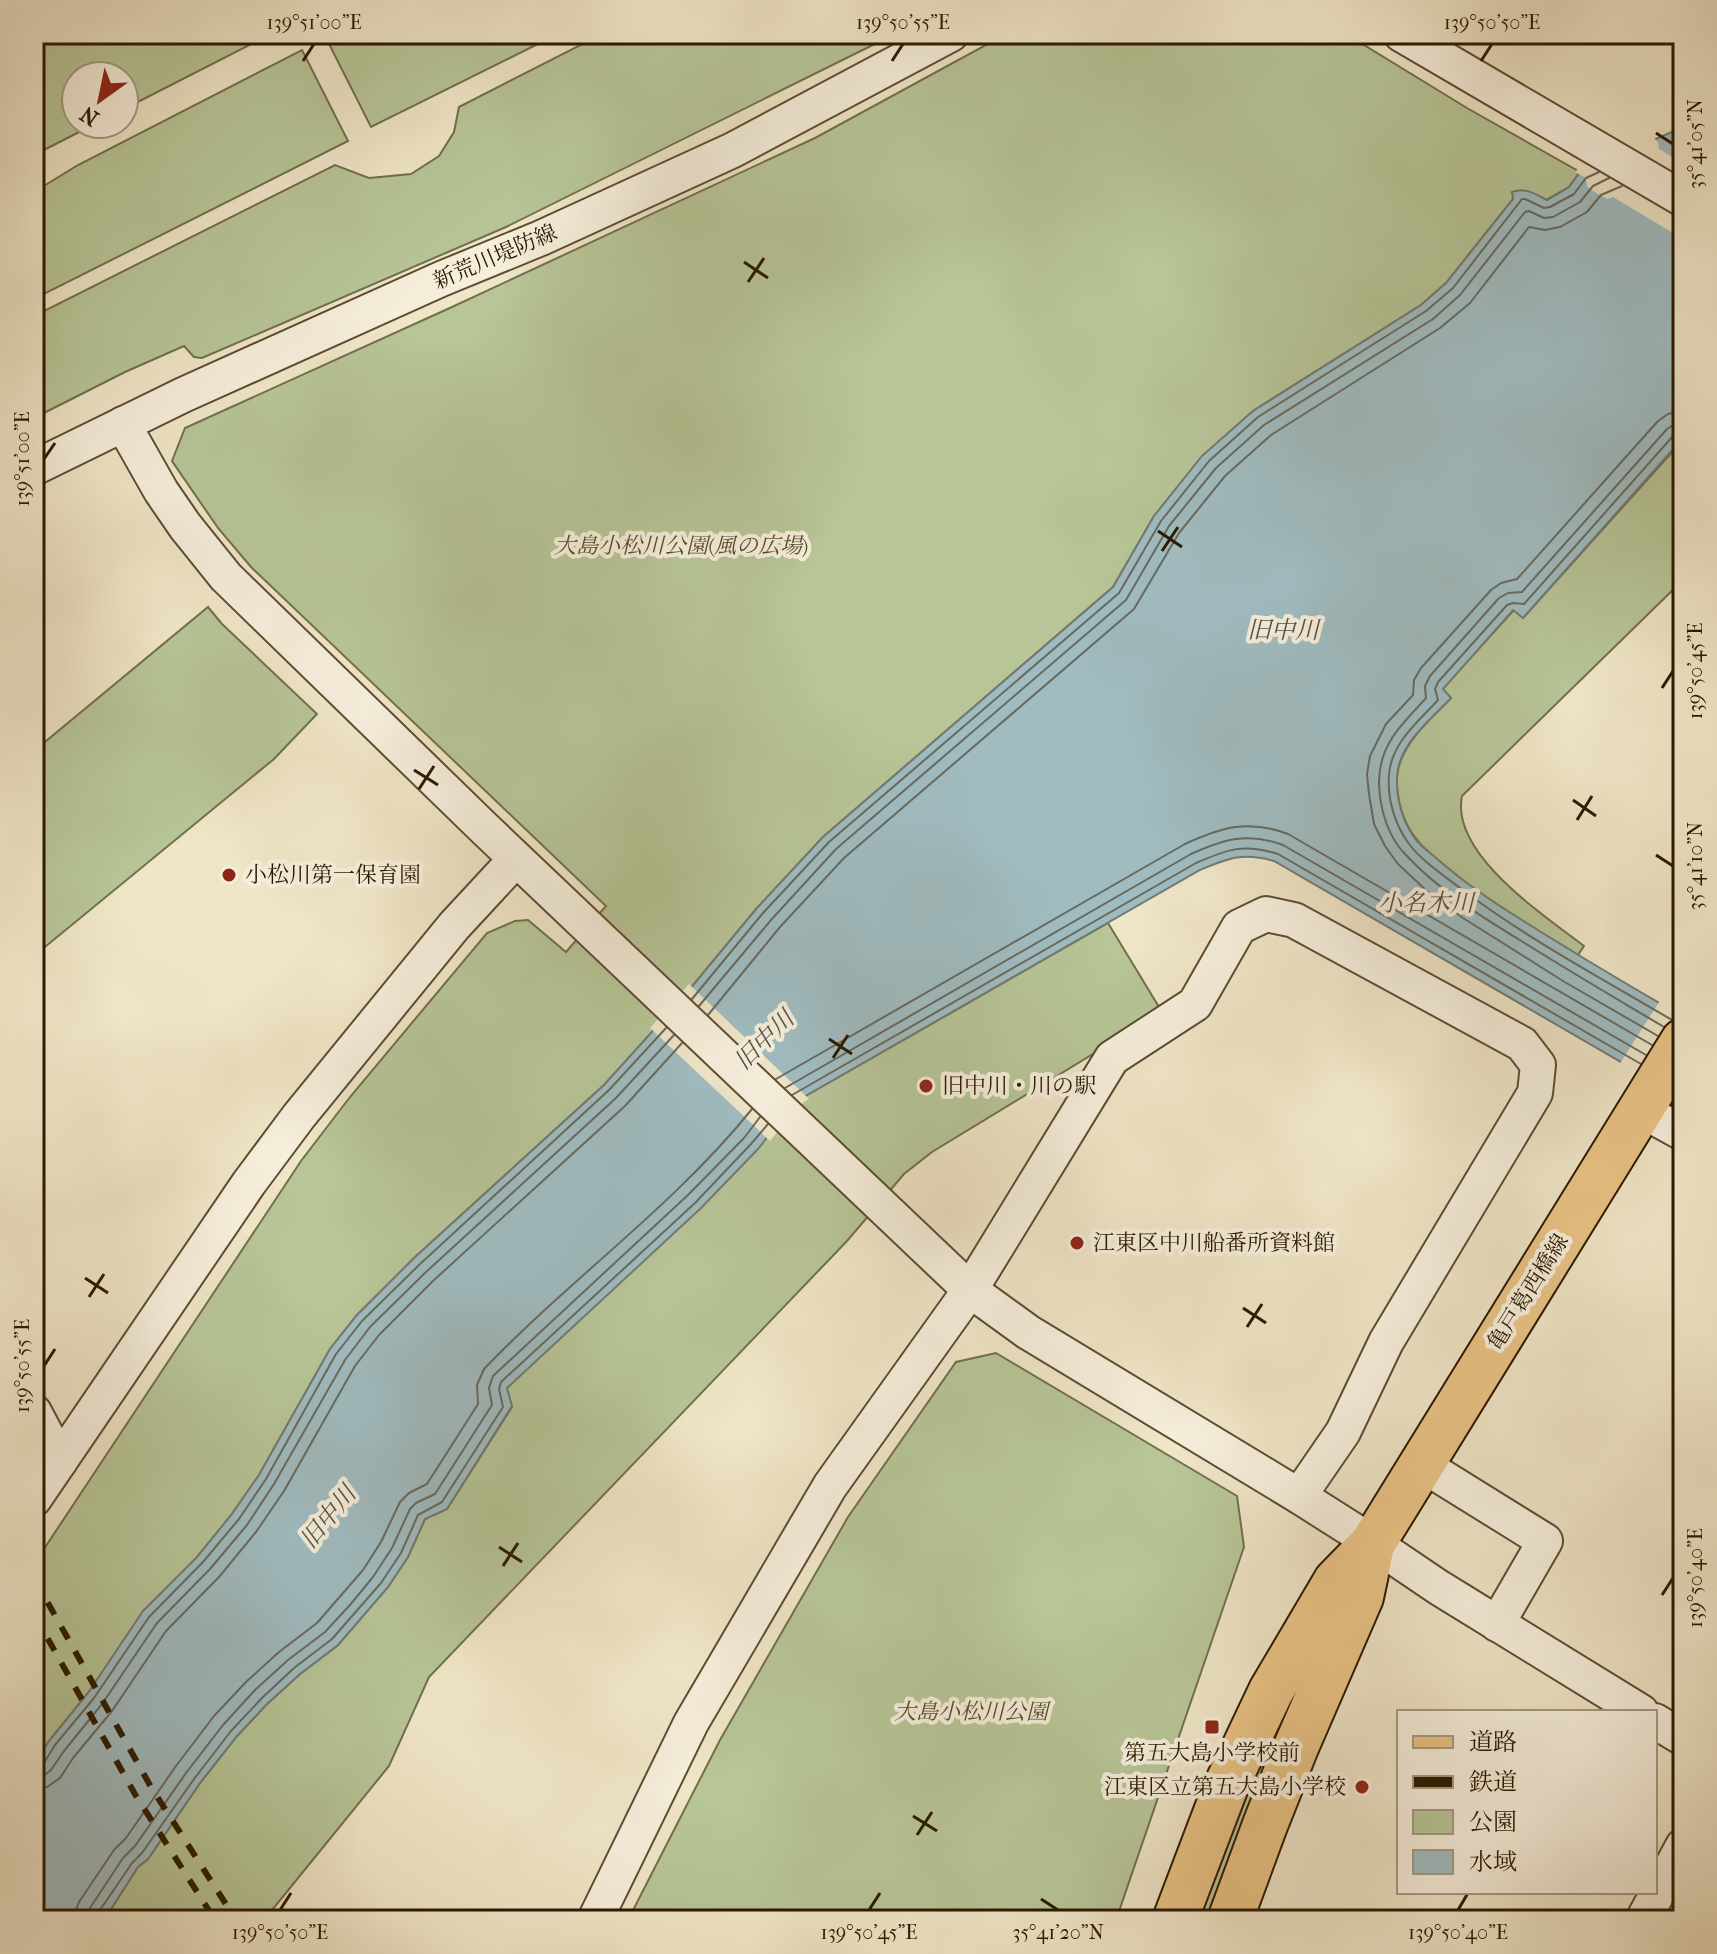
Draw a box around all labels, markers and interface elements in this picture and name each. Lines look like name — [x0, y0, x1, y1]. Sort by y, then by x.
text: 139°51'00"E — [266, 11, 362, 34]
text: 139°50'55"E — [856, 11, 950, 34]
text: 139°50'50"E — [1444, 11, 1540, 34]
north arrow — [60, 60, 140, 140]
text: 35°41'05"N — [1684, 99, 1707, 189]
text: N — [75, 100, 104, 131]
street label: 新荒川堤防線 — [429, 219, 561, 295]
text: 139°51'00"E — [11, 411, 34, 507]
park label: 大島小松川公園(風の広場) — [554, 533, 808, 559]
water label: 旧中川 — [1247, 616, 1322, 644]
text: 139°50'45"E — [1684, 623, 1707, 719]
text: 35°41'10"N — [1684, 822, 1707, 910]
place label: 小松川第一保育園 — [245, 862, 421, 888]
marker: 小松川第一保育園 — [220, 866, 238, 884]
water label: 小名木川 — [1378, 889, 1477, 917]
water label: 旧中川 — [729, 1003, 801, 1075]
place label: 旧中川・川の駅 — [942, 1073, 1096, 1099]
marker: 旧中川・川の駅 — [917, 1077, 935, 1095]
street label: 亀戸葛西橋線 — [1482, 1229, 1574, 1355]
place label: 江東区中川船番所資料館 — [1093, 1230, 1335, 1256]
marker: 江東区中川船番所資料館 — [1068, 1234, 1086, 1252]
text: 139°50'55"E — [11, 1319, 34, 1413]
water label: 旧中川 — [294, 1478, 363, 1554]
text: 139°50'40"E — [1684, 1528, 1707, 1628]
park label: 大島小松川公園 — [894, 1699, 1051, 1725]
legend — [1397, 1710, 1657, 1894]
marker: 第五大島小学校前 — [1203, 1718, 1221, 1736]
text: 道路 — [1469, 1728, 1517, 1756]
place label: 第五大島小学校前 — [1124, 1740, 1300, 1766]
text: 鉄道 — [1469, 1768, 1517, 1796]
place label: 江東区立第五大島小学校 — [1104, 1774, 1346, 1800]
marker: 江東区立第五大島小学校 — [1353, 1778, 1371, 1796]
text: 公園 — [1469, 1808, 1517, 1836]
text: 水域 — [1469, 1848, 1517, 1876]
text: 139°50'50"E — [232, 1921, 328, 1944]
text: 139°50'45"E — [821, 1921, 917, 1944]
text: 35°41'20"N — [1012, 1921, 1104, 1944]
text: 139°50'40"E — [1408, 1921, 1508, 1944]

